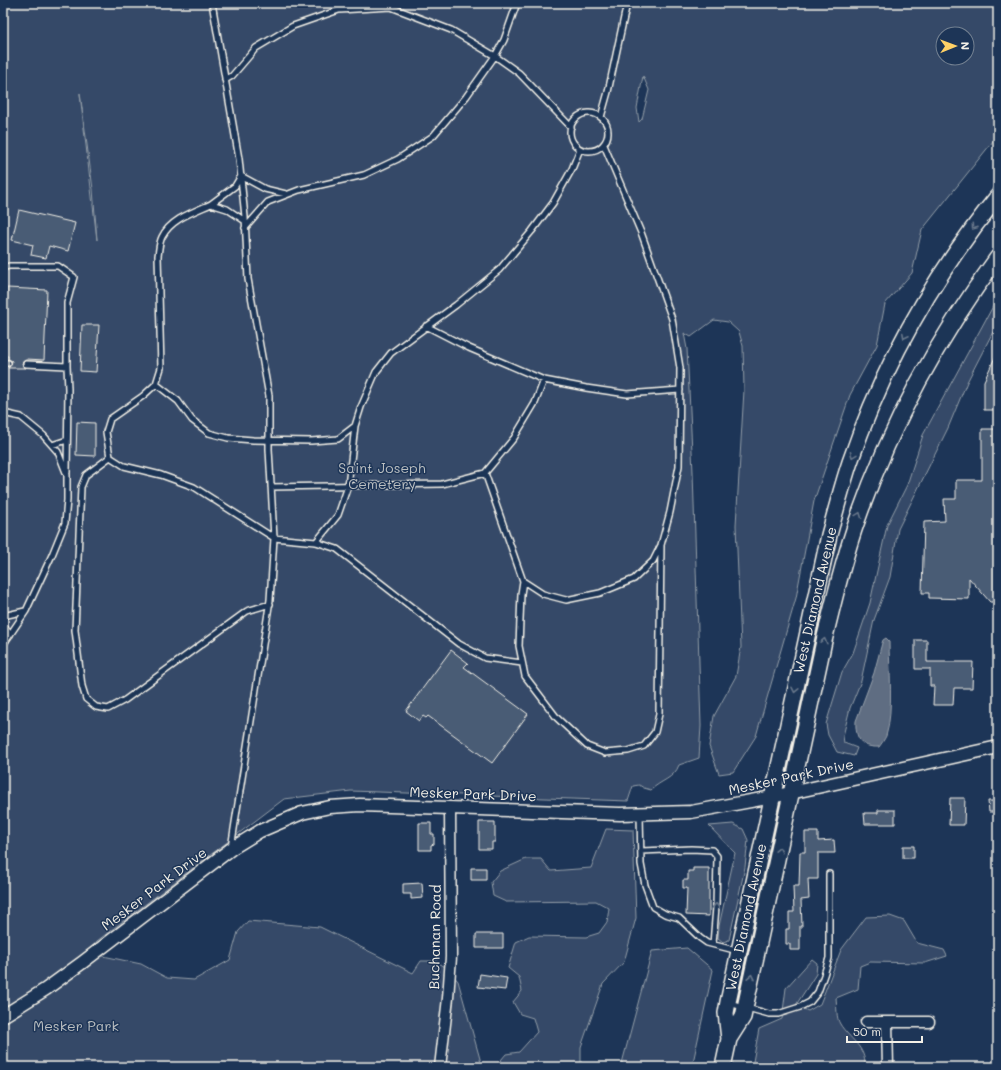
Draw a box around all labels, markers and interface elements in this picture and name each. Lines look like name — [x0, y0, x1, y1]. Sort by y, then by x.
north arrow — [935, 26, 975, 66]
text: N — [958, 42, 973, 50]
one-way arrow — [972, 222, 979, 229]
one-way arrow — [902, 332, 910, 340]
one-way arrow — [849, 452, 857, 459]
park label: Saint Joseph Cemetery — [338, 458, 426, 493]
one-way arrow — [855, 512, 863, 519]
street label: West Diamond Avenue — [788, 525, 841, 675]
one-way arrow — [820, 637, 828, 644]
one-way arrow — [792, 687, 800, 694]
street label: Mesker Park Drive — [727, 754, 855, 799]
street label: Mesker Park Drive — [409, 782, 537, 805]
street label: West Diamond Avenue — [721, 842, 770, 992]
street label: Mesker Park Drive — [97, 843, 210, 935]
one-way arrow — [775, 847, 783, 853]
street label: Buchanan Road — [424, 884, 445, 990]
one-way arrow — [712, 903, 720, 909]
one-way arrow — [747, 974, 755, 980]
park label: Mesker Park — [33, 1016, 119, 1035]
scale bar — [847, 1018, 922, 1044]
text: 50 m — [853, 1023, 881, 1039]

